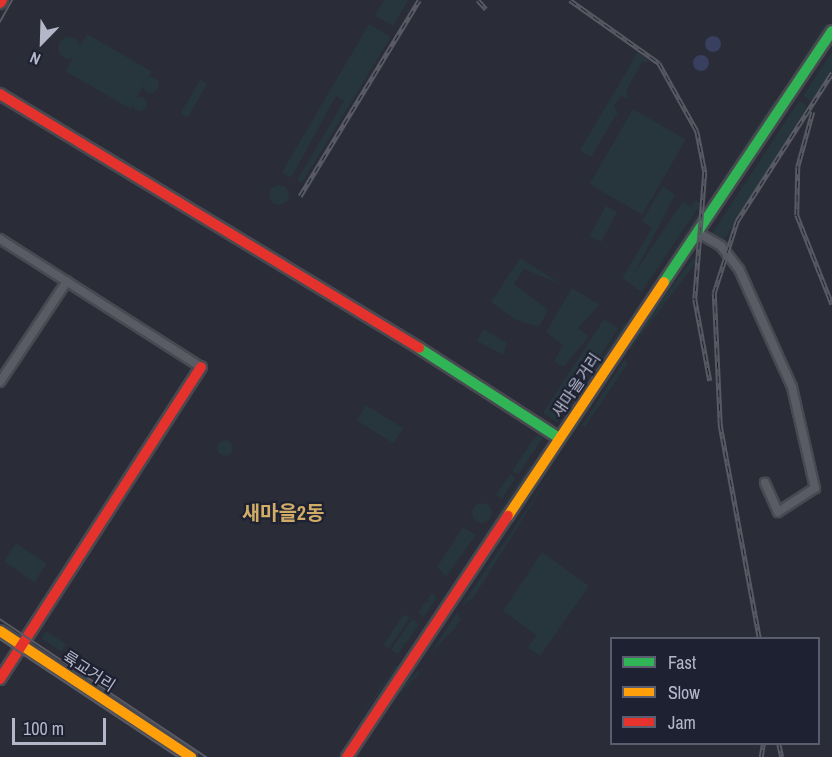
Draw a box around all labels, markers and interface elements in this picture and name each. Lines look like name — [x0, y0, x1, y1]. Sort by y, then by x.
north arrow — [12, 12, 72, 72]
text: N — [26, 47, 44, 71]
street label: 새마을거리 — [547, 349, 605, 421]
district label: 새마을2동 — [242, 500, 324, 524]
legend — [610, 637, 820, 745]
street label: 륙교거리 — [59, 647, 119, 695]
text: Fast — [668, 650, 696, 675]
text: Slow — [668, 680, 700, 705]
scale bar — [15, 706, 110, 744]
text: Jam — [668, 710, 696, 735]
text: 100 m — [23, 716, 64, 741]

